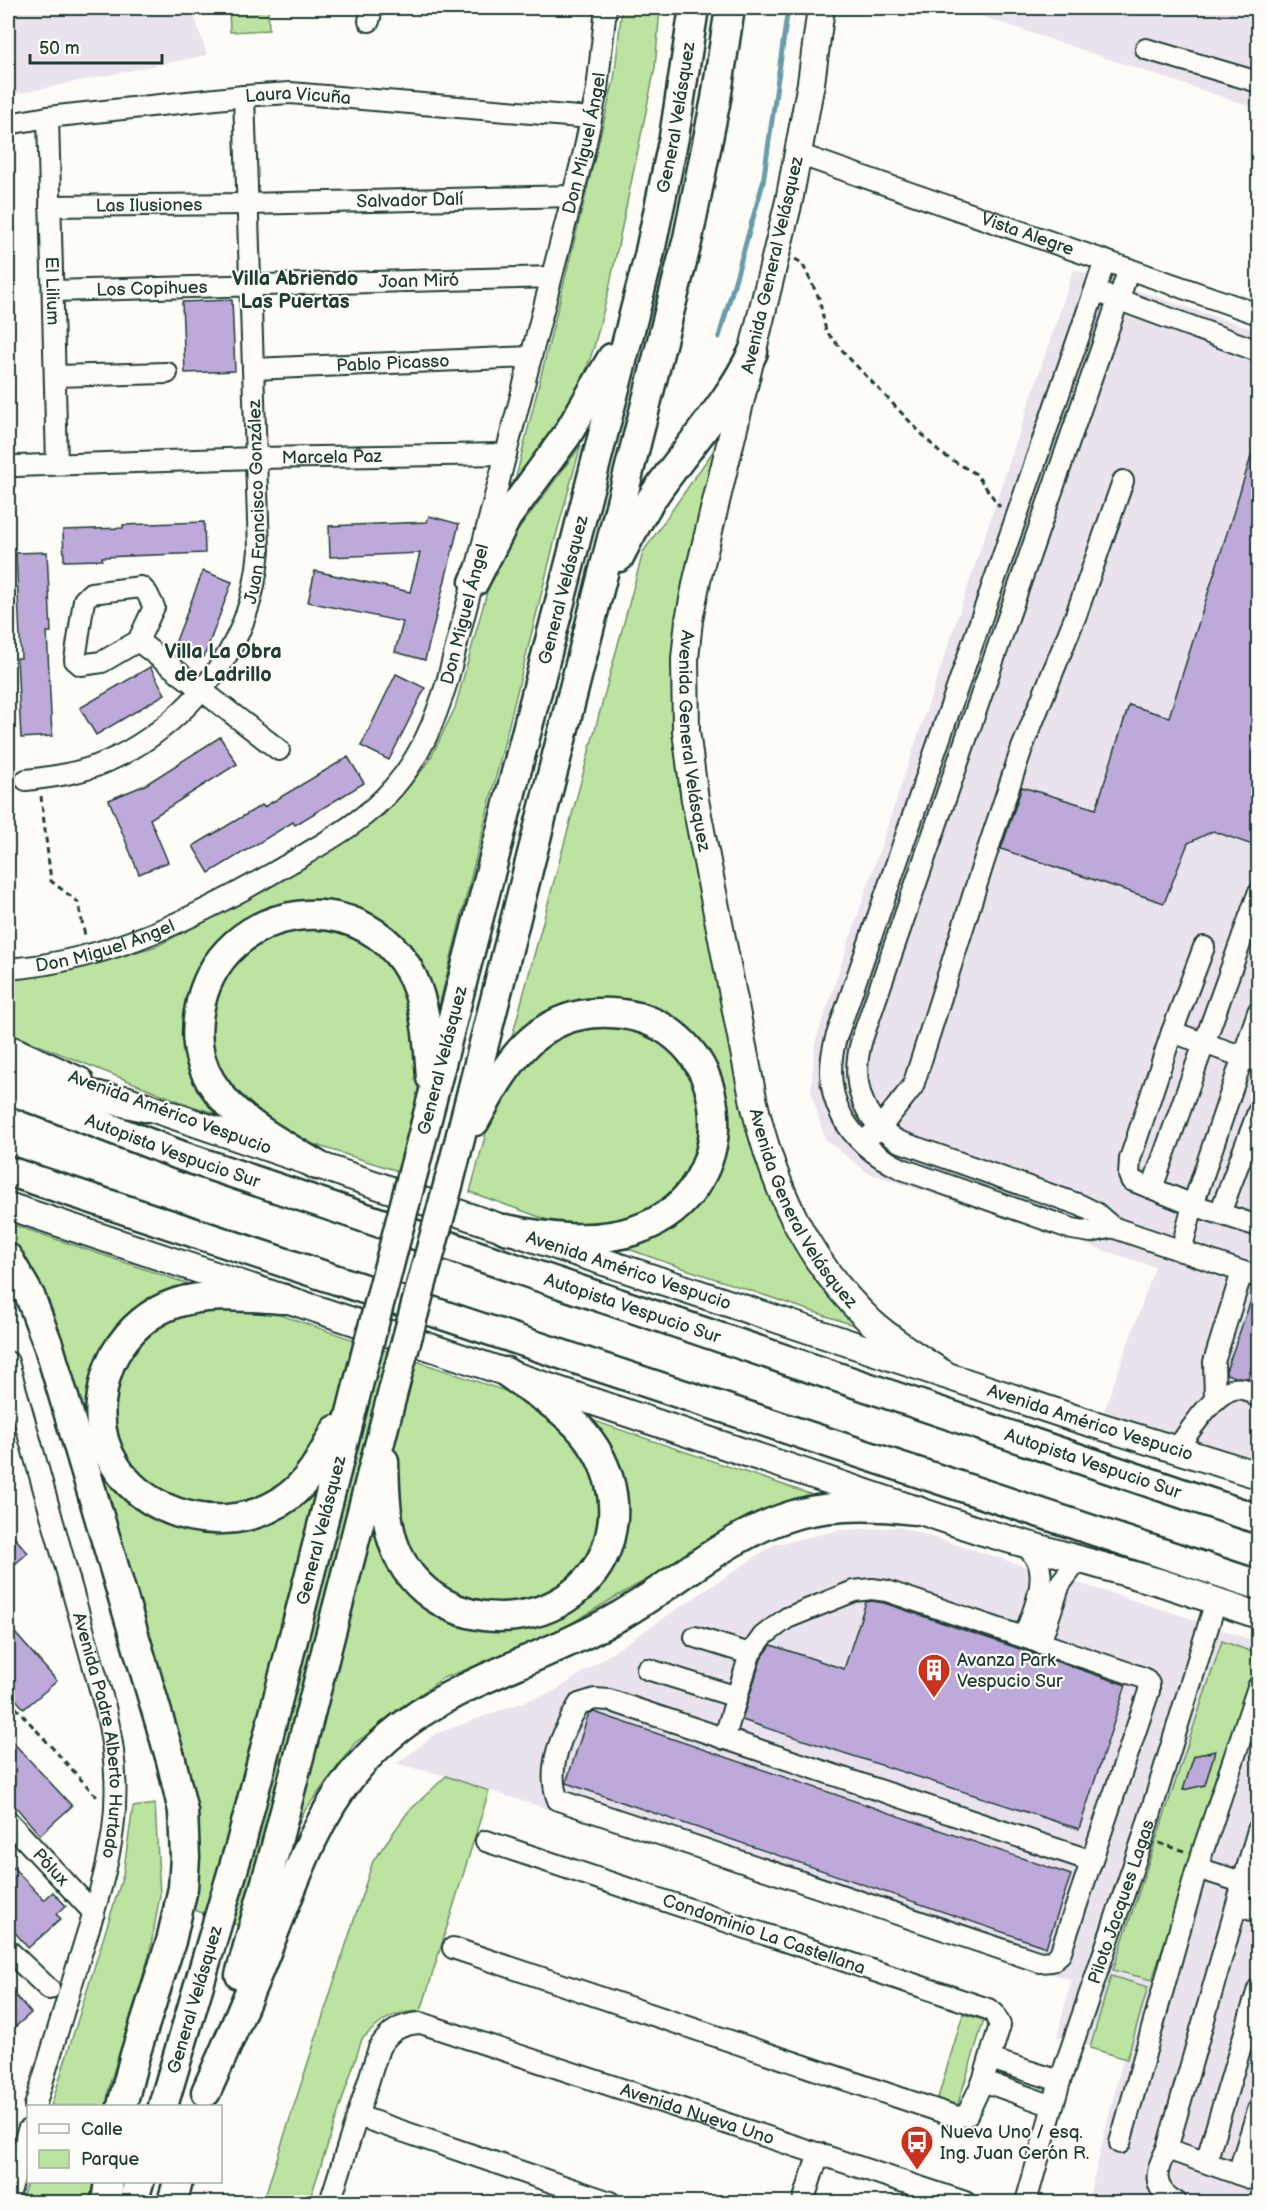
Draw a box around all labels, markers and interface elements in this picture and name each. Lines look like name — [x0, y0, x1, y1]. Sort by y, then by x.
scale bar — [30, 27, 162, 65]
text: 50 m — [39, 38, 80, 59]
street label: General Velásquez — [653, 40, 700, 195]
street label: Don Miguel Ángel — [558, 72, 610, 216]
street label: Laura Vicuña — [245, 83, 352, 109]
street label: Avenida General Velásquez — [737, 154, 808, 376]
street label: Salvador Dalí — [356, 189, 464, 212]
street label: Las Ilusiones — [96, 194, 202, 217]
street label: Vista Alegre — [978, 208, 1077, 260]
street label: El Lilium — [41, 256, 63, 325]
district label: Villa Abriendo Las Puertas — [232, 267, 358, 314]
street label: Joan Miró — [378, 270, 459, 293]
street label: Los Copihues — [96, 277, 208, 301]
street label: Pablo Picasso — [336, 351, 450, 376]
street label: Juan Francisco González — [240, 399, 270, 606]
street label: Marcela Paz — [281, 446, 383, 469]
street label: General Velásquez — [534, 513, 593, 667]
street label: Don Miguel Ángel — [437, 542, 493, 687]
street label: Avenida General Velásquez — [674, 629, 715, 853]
district label: Villa La Obra de Ladrillo — [164, 640, 282, 687]
street label: Don Miguel Ángel — [34, 915, 178, 977]
street label: General Velásquez — [413, 984, 472, 1137]
street label: Avenida Américo Vespucio — [65, 1066, 274, 1159]
street label: Avenida General Velásquez — [745, 1106, 862, 1313]
street label: Autopista Vespucio Sur — [82, 1110, 263, 1193]
street label: Avenida Américo Vespucio — [523, 1227, 734, 1314]
street label: Autopista Vespucio Sur — [542, 1269, 724, 1348]
street label: Avenida Américo Vespucio — [985, 1380, 1196, 1465]
street label: Autopista Vespucio Sur — [1002, 1424, 1184, 1503]
street label: General Velásquez — [292, 1453, 351, 1607]
street label: Avenida Padre Alberto Hurtado — [68, 1610, 126, 1860]
place label: Avanza Park Vespucio Sur — [957, 1650, 1063, 1692]
building icon: Avanza Park Vespucio Sur — [916, 1652, 952, 1699]
street label: Piloto Jacques Lagas — [1084, 1817, 1159, 1987]
street label: Pólux — [28, 1844, 74, 1891]
street label: Condominio La Castellana — [660, 1890, 868, 1979]
street label: General Velásquez — [163, 1923, 227, 2076]
street label: Avenida Nueva Uno — [618, 2079, 777, 2150]
legend — [27, 2105, 222, 2183]
text: Calle — [81, 2119, 123, 2140]
place label: Nueva Uno / esq. Ing. Juan Cerón R. — [940, 2122, 1089, 2164]
bus stop icon: Nueva Uno / esq. Ing. Juan Cerón R. — [899, 2124, 935, 2171]
text: Parque — [81, 2149, 139, 2170]

